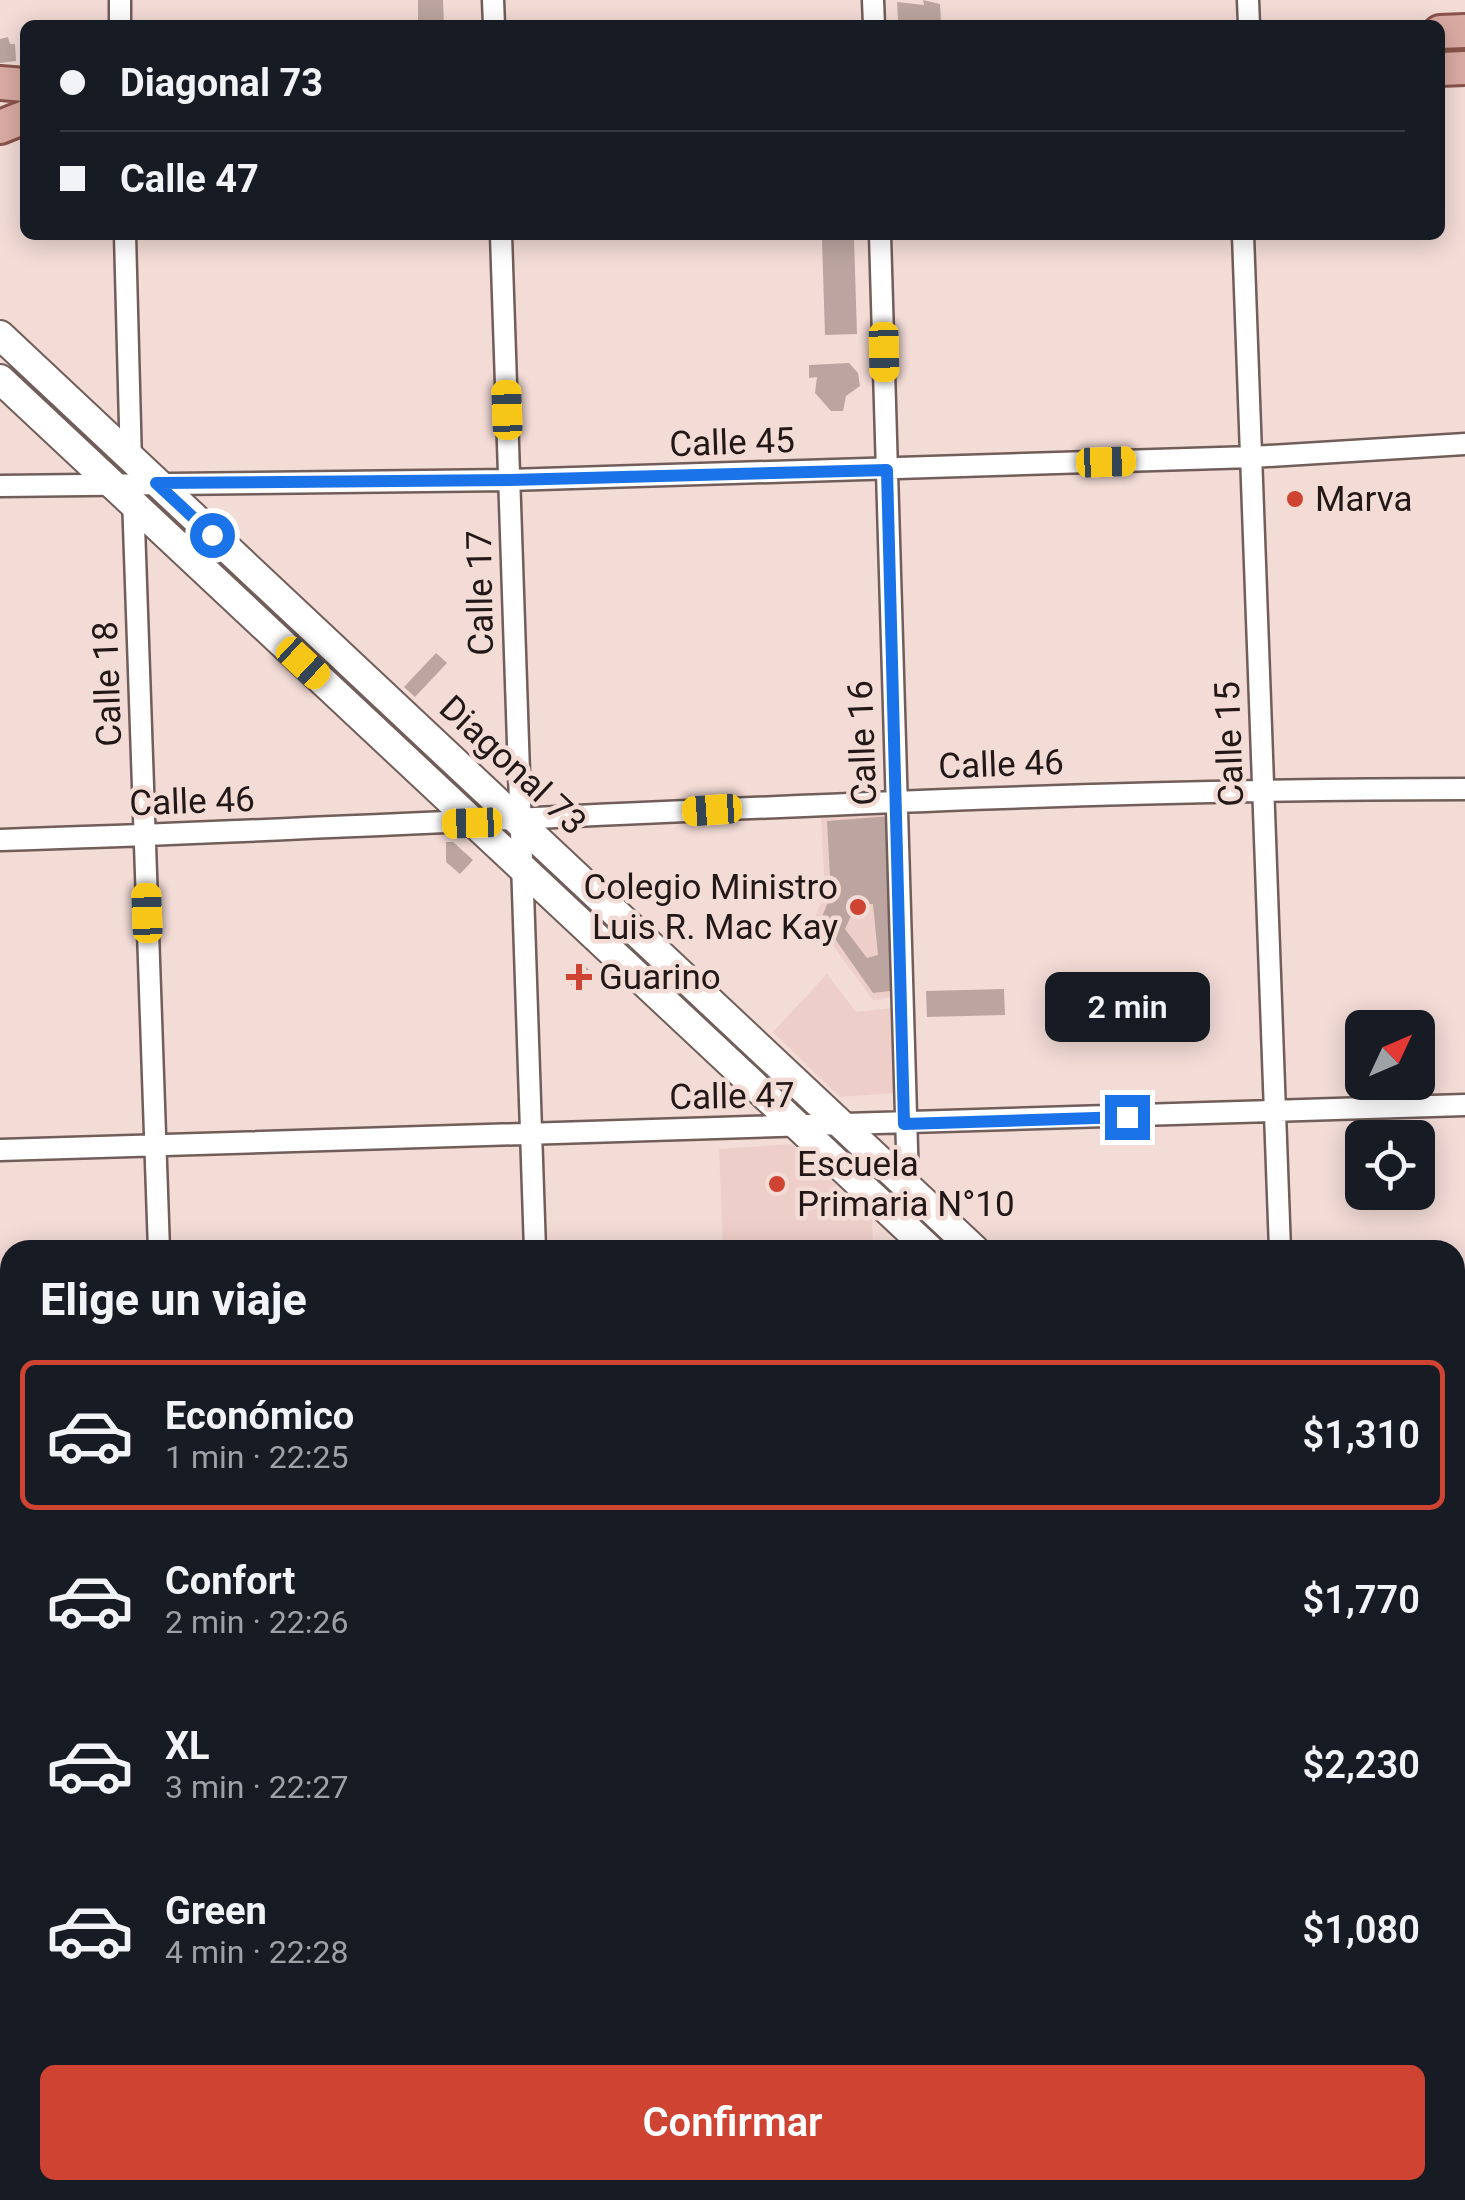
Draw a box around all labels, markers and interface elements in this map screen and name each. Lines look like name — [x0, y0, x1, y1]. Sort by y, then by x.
text: Diagonal 73 — [120, 61, 323, 105]
text: Calle 47 — [120, 157, 259, 201]
car — [868, 322, 900, 382]
car — [491, 379, 523, 441]
street label: Calle 45 — [669, 420, 795, 465]
car — [1075, 446, 1137, 478]
place label: Marva — [1315, 479, 1413, 520]
marker: Marva — [1284, 488, 1306, 510]
route start — [190, 513, 235, 558]
street label: Calle 17 — [459, 530, 502, 656]
street label: Calle 18 — [85, 621, 130, 747]
car — [271, 632, 335, 694]
street label: Calle 16 — [840, 680, 885, 806]
street label: Calle 15 — [1207, 681, 1252, 807]
street label: Diagonal 73 — [431, 687, 594, 843]
street label: Calle 46 — [938, 742, 1064, 787]
street label: Calle 46 — [129, 779, 255, 824]
car — [681, 793, 743, 827]
car — [441, 807, 503, 839]
place label: Colegio Ministro Luis R. Mac Kay — [583, 867, 838, 948]
car — [131, 882, 163, 944]
marker: Colegio Ministro Luis R. Mac Kay — [847, 896, 869, 918]
place label: Guarino — [599, 957, 721, 998]
marker: Guarino — [568, 966, 590, 988]
callout: 2 min — [1044, 972, 1210, 1042]
text: 2 min — [1087, 988, 1168, 1026]
north arrow — [1345, 1010, 1435, 1100]
map controls — [1345, 1010, 1435, 1210]
street label: Calle 47 — [669, 1075, 795, 1118]
route end — [1105, 1095, 1150, 1140]
button: locate — [1345, 1120, 1435, 1210]
place label: Escuela Primaria N°10 — [797, 1144, 1015, 1225]
marker: Escuela Primaria N°10 — [766, 1173, 788, 1195]
text: Elige un viaje — [40, 1273, 307, 1326]
icon: car — [45, 1390, 135, 1480]
text: Económico — [165, 1394, 354, 1438]
text: $1,310 — [1303, 1413, 1420, 1457]
text: 1 min · 22:25 — [165, 1438, 348, 1476]
icon: car — [45, 1555, 135, 1645]
text: Confort — [165, 1559, 295, 1603]
text: $1,770 — [1303, 1578, 1420, 1622]
text: 2 min · 22:26 — [165, 1603, 348, 1641]
icon: car — [45, 1720, 135, 1810]
text: XL — [165, 1724, 210, 1768]
text: $2,230 — [1303, 1743, 1420, 1787]
text: 3 min · 22:27 — [165, 1768, 348, 1806]
icon: car — [45, 1885, 135, 1975]
text: Green — [165, 1889, 267, 1933]
text: $1,080 — [1303, 1908, 1420, 1952]
text: 4 min · 22:28 — [165, 1933, 348, 1971]
button: Confirmar — [40, 2065, 1425, 2180]

